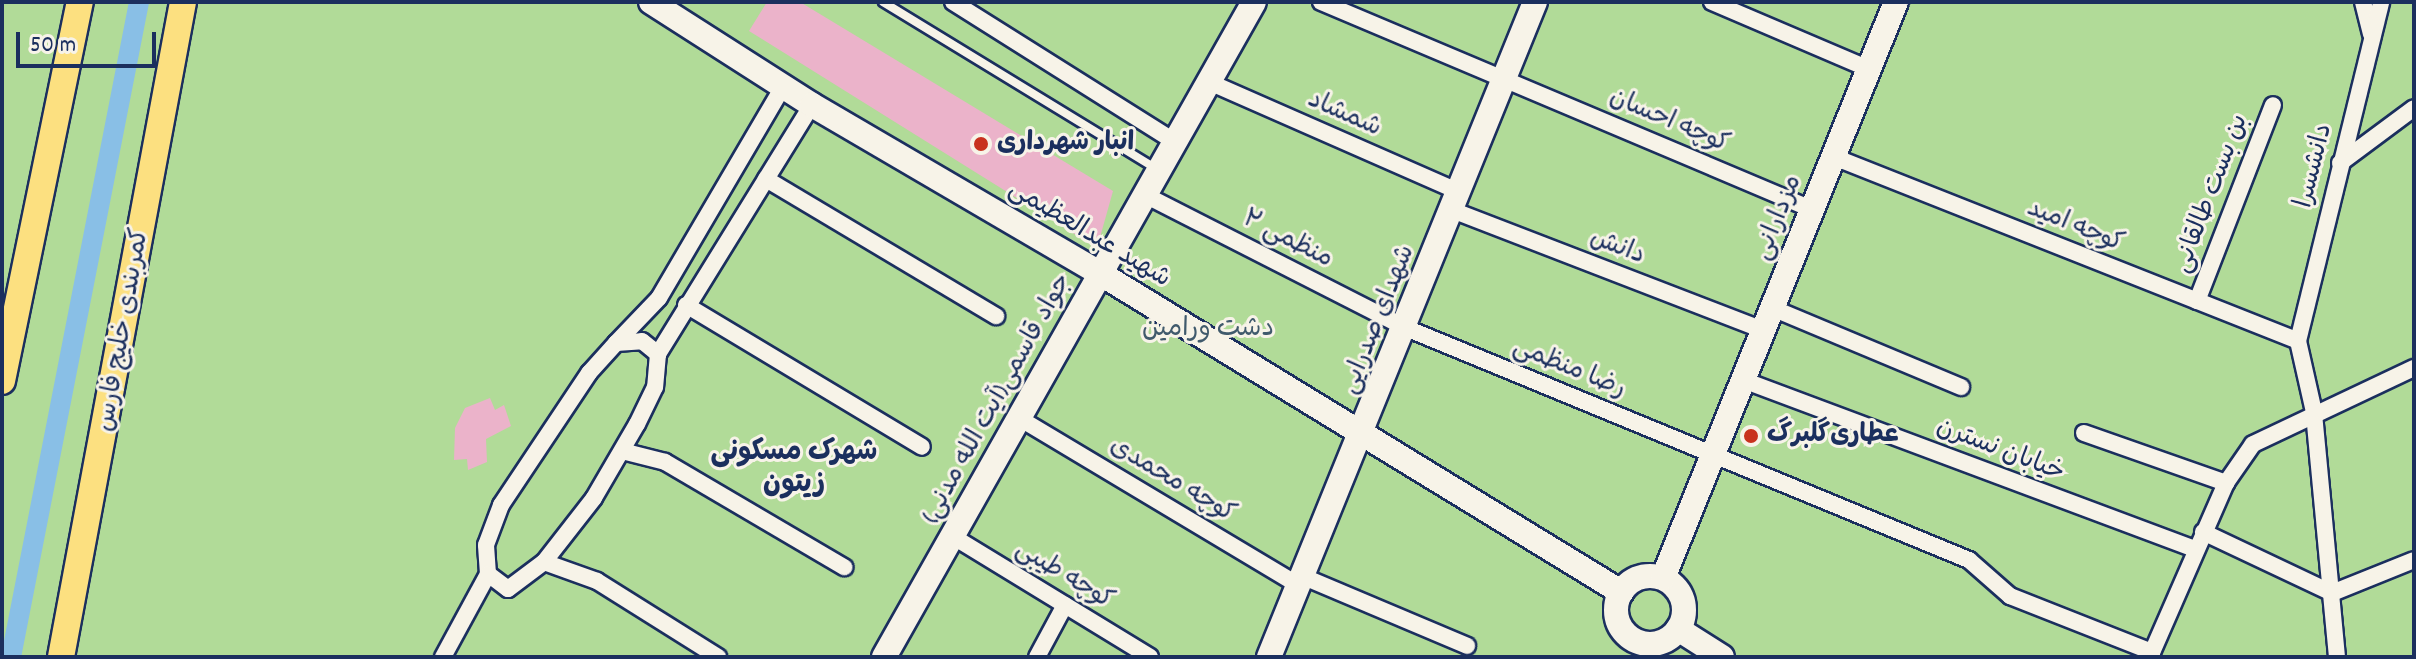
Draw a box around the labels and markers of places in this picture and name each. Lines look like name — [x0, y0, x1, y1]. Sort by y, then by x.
place label: انبار شهرداری — [997, 128, 1134, 160]
marker: انبار شهرداری — [972, 135, 990, 153]
place label: عطاری‌گلبرگ — [1767, 420, 1899, 452]
marker: عطاری‌گلبرگ — [1742, 427, 1760, 445]

